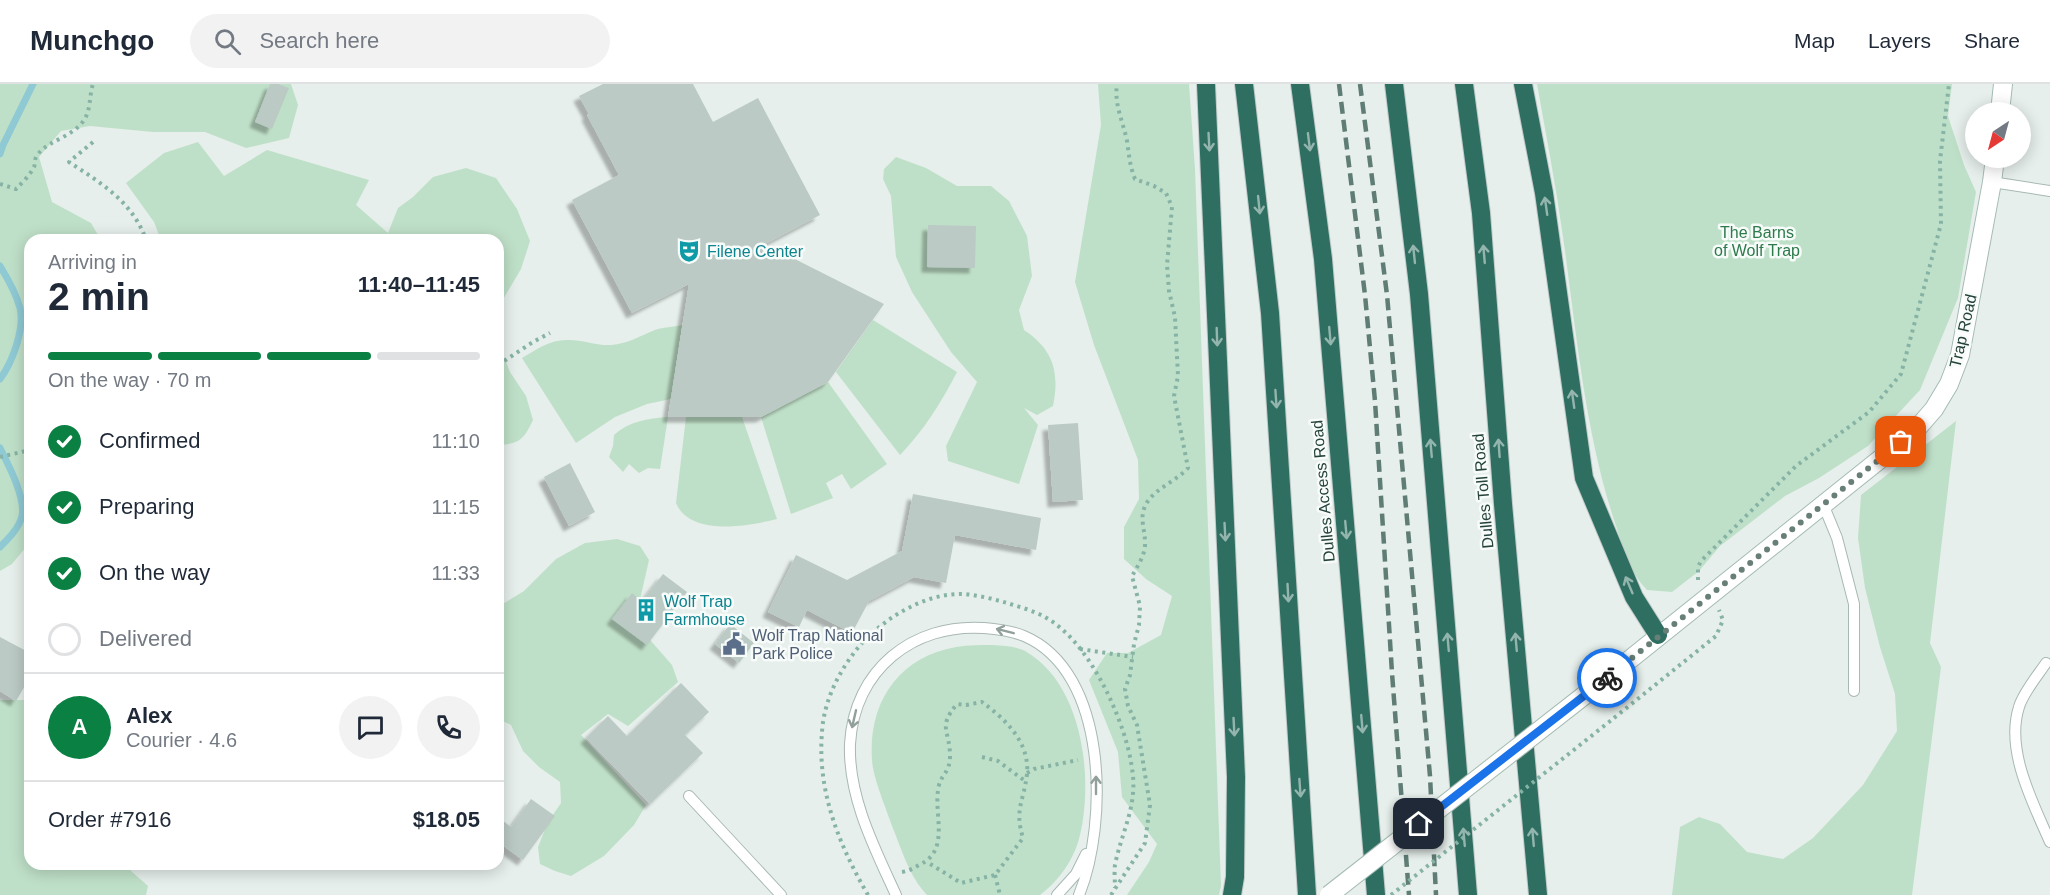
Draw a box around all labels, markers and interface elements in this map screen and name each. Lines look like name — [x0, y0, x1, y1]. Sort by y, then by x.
search box — [190, 14, 610, 68]
text: Munchgo — [30, 25, 154, 56]
icon: search — [211, 25, 244, 58]
text: Search here — [259, 28, 379, 53]
text: Map — [1794, 29, 1835, 52]
text: Layers — [1868, 29, 1931, 52]
text: Share — [1964, 29, 2020, 52]
north arrow — [1965, 102, 2031, 168]
map controls — [1965, 102, 2031, 168]
one-way arrow — [1203, 132, 1214, 152]
one-way arrow — [1303, 132, 1314, 151]
one-way arrow — [1254, 194, 1265, 214]
one-way arrow — [1540, 197, 1551, 217]
park label: The Barns of Wolf Trap — [1714, 224, 1800, 259]
theatre icon: Filene Center — [676, 238, 702, 264]
place label: Filene Center — [707, 243, 804, 260]
one-way arrow — [1408, 244, 1419, 264]
one-way arrow — [1478, 244, 1489, 264]
text: Arriving in — [48, 251, 137, 273]
text: 11:40–11:45 — [358, 272, 480, 297]
text: 2 min — [48, 275, 150, 318]
street label: Trap Road — [1946, 293, 1980, 369]
one-way arrow — [1325, 325, 1336, 345]
one-way arrow — [1211, 327, 1222, 347]
text: On the way · 70 m — [48, 369, 211, 391]
one-way arrow — [1271, 388, 1282, 408]
one-way arrow — [1568, 390, 1579, 410]
pin — [1875, 416, 1926, 467]
street label: Dulles Access Road — [1308, 419, 1338, 563]
icon: check — [48, 425, 81, 458]
icon: bag — [1884, 425, 1917, 458]
text: Confirmed — [99, 428, 200, 453]
text: 11:10 — [431, 430, 480, 452]
street label: Dulles Toll Road — [1470, 433, 1496, 549]
one-way arrow — [1426, 439, 1437, 458]
one-way arrow — [1493, 439, 1504, 459]
icon: check — [48, 491, 81, 524]
text: Preparing — [99, 494, 194, 519]
text: 11:15 — [431, 496, 480, 518]
one-way arrow — [1341, 520, 1352, 540]
one-way arrow — [1220, 522, 1231, 542]
icon: check — [48, 557, 81, 590]
text: On the way — [99, 560, 210, 585]
text: 11:33 — [431, 562, 480, 584]
one-way arrow — [1623, 576, 1634, 594]
one-way arrow — [1283, 583, 1294, 603]
place label: Wolf Trap Farmhouse — [664, 593, 745, 628]
building icon: Wolf Trap Farmhouse — [633, 597, 659, 623]
one-way arrow — [995, 624, 1014, 636]
text: Delivered — [99, 626, 192, 651]
place label: Wolf Trap National Park Police — [752, 627, 883, 662]
public building icon: Wolf Trap National Park Police — [721, 631, 747, 657]
one-way arrow — [1442, 633, 1453, 653]
one-way arrow — [1510, 633, 1521, 653]
courier — [1577, 648, 1637, 708]
icon: bike — [1591, 662, 1624, 695]
button: chat — [339, 696, 402, 759]
button: phone — [417, 696, 480, 759]
text: Alex — [126, 703, 172, 728]
one-way arrow — [848, 709, 860, 728]
text: A — [72, 714, 87, 739]
one-way arrow — [1357, 714, 1368, 734]
one-way arrow — [1228, 716, 1239, 736]
text: Courier · 4.6 — [126, 729, 237, 751]
one-way arrow — [1090, 775, 1102, 795]
one-way arrow — [1295, 778, 1306, 798]
pin — [1393, 798, 1444, 849]
text: Order #7916 — [48, 807, 172, 832]
text: $18.05 — [413, 807, 480, 832]
icon: home — [1402, 807, 1435, 840]
one-way arrow — [1458, 827, 1469, 847]
one-way arrow — [1527, 827, 1538, 847]

